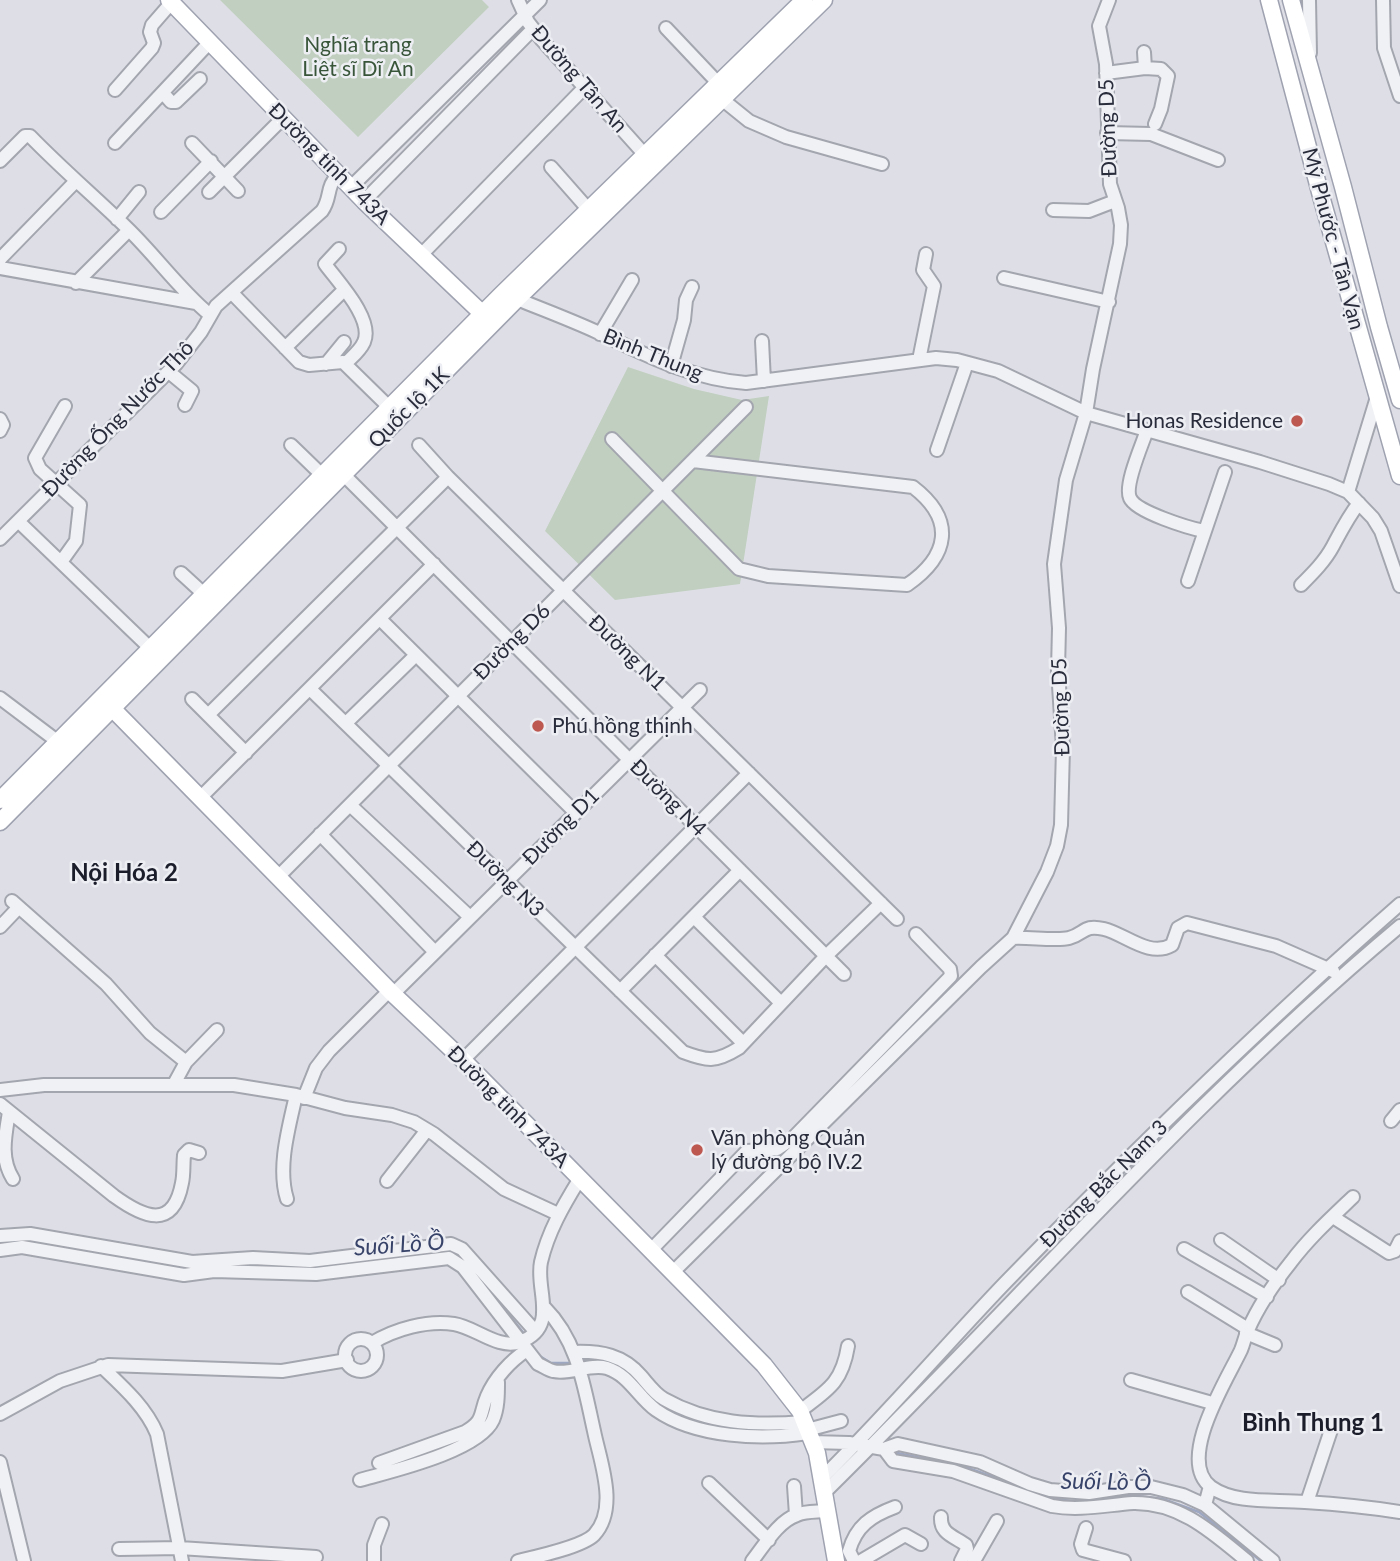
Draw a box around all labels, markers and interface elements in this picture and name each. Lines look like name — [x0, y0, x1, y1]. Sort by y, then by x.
street label: Đường Tân An — [526, 20, 632, 138]
park label: Nghĩa trang Liệt sĩ Dĩ An — [302, 32, 414, 82]
street label: Đường D5 — [1094, 78, 1122, 178]
street label: Đường tỉnh 743A — [263, 98, 395, 230]
street label: Mỹ Phước - Tân Vạn — [1297, 145, 1369, 333]
street label: Bình Thung — [599, 324, 707, 386]
street label: Đường Ống Nước Thô — [37, 336, 199, 502]
street label: Quốc lộ 1K — [363, 362, 455, 454]
place label: Honas Residence — [1126, 408, 1283, 434]
marker: Honas Residence — [1289, 413, 1305, 429]
street label: Đường D6 — [468, 598, 556, 686]
street label: Đường N1 — [583, 610, 671, 696]
street label: Đường D5 — [1047, 657, 1075, 757]
place label: Phú hồng thịnh — [552, 713, 693, 739]
marker: Phú hồng thịnh — [530, 718, 546, 734]
street label: Đường N4 — [624, 754, 712, 842]
street label: Đường D1 — [517, 783, 605, 871]
street label: Đường N3 — [461, 836, 549, 922]
district label: Nội Hóa 2 — [70, 859, 178, 887]
street label: Đường tỉnh 743A — [442, 1041, 574, 1173]
street label: Đường Bắc Nam 3 — [1035, 1115, 1173, 1253]
place label: Văn phòng Quản lý đường bộ IV.2 — [711, 1125, 865, 1175]
marker: Văn phòng Quản lý đường bộ IV.2 — [689, 1142, 705, 1158]
water label: Suối Lồ Ồ — [353, 1228, 445, 1262]
district label: Bình Thung 1 — [1242, 1409, 1384, 1437]
water label: Suối Lồ Ồ — [1060, 1467, 1152, 1497]

